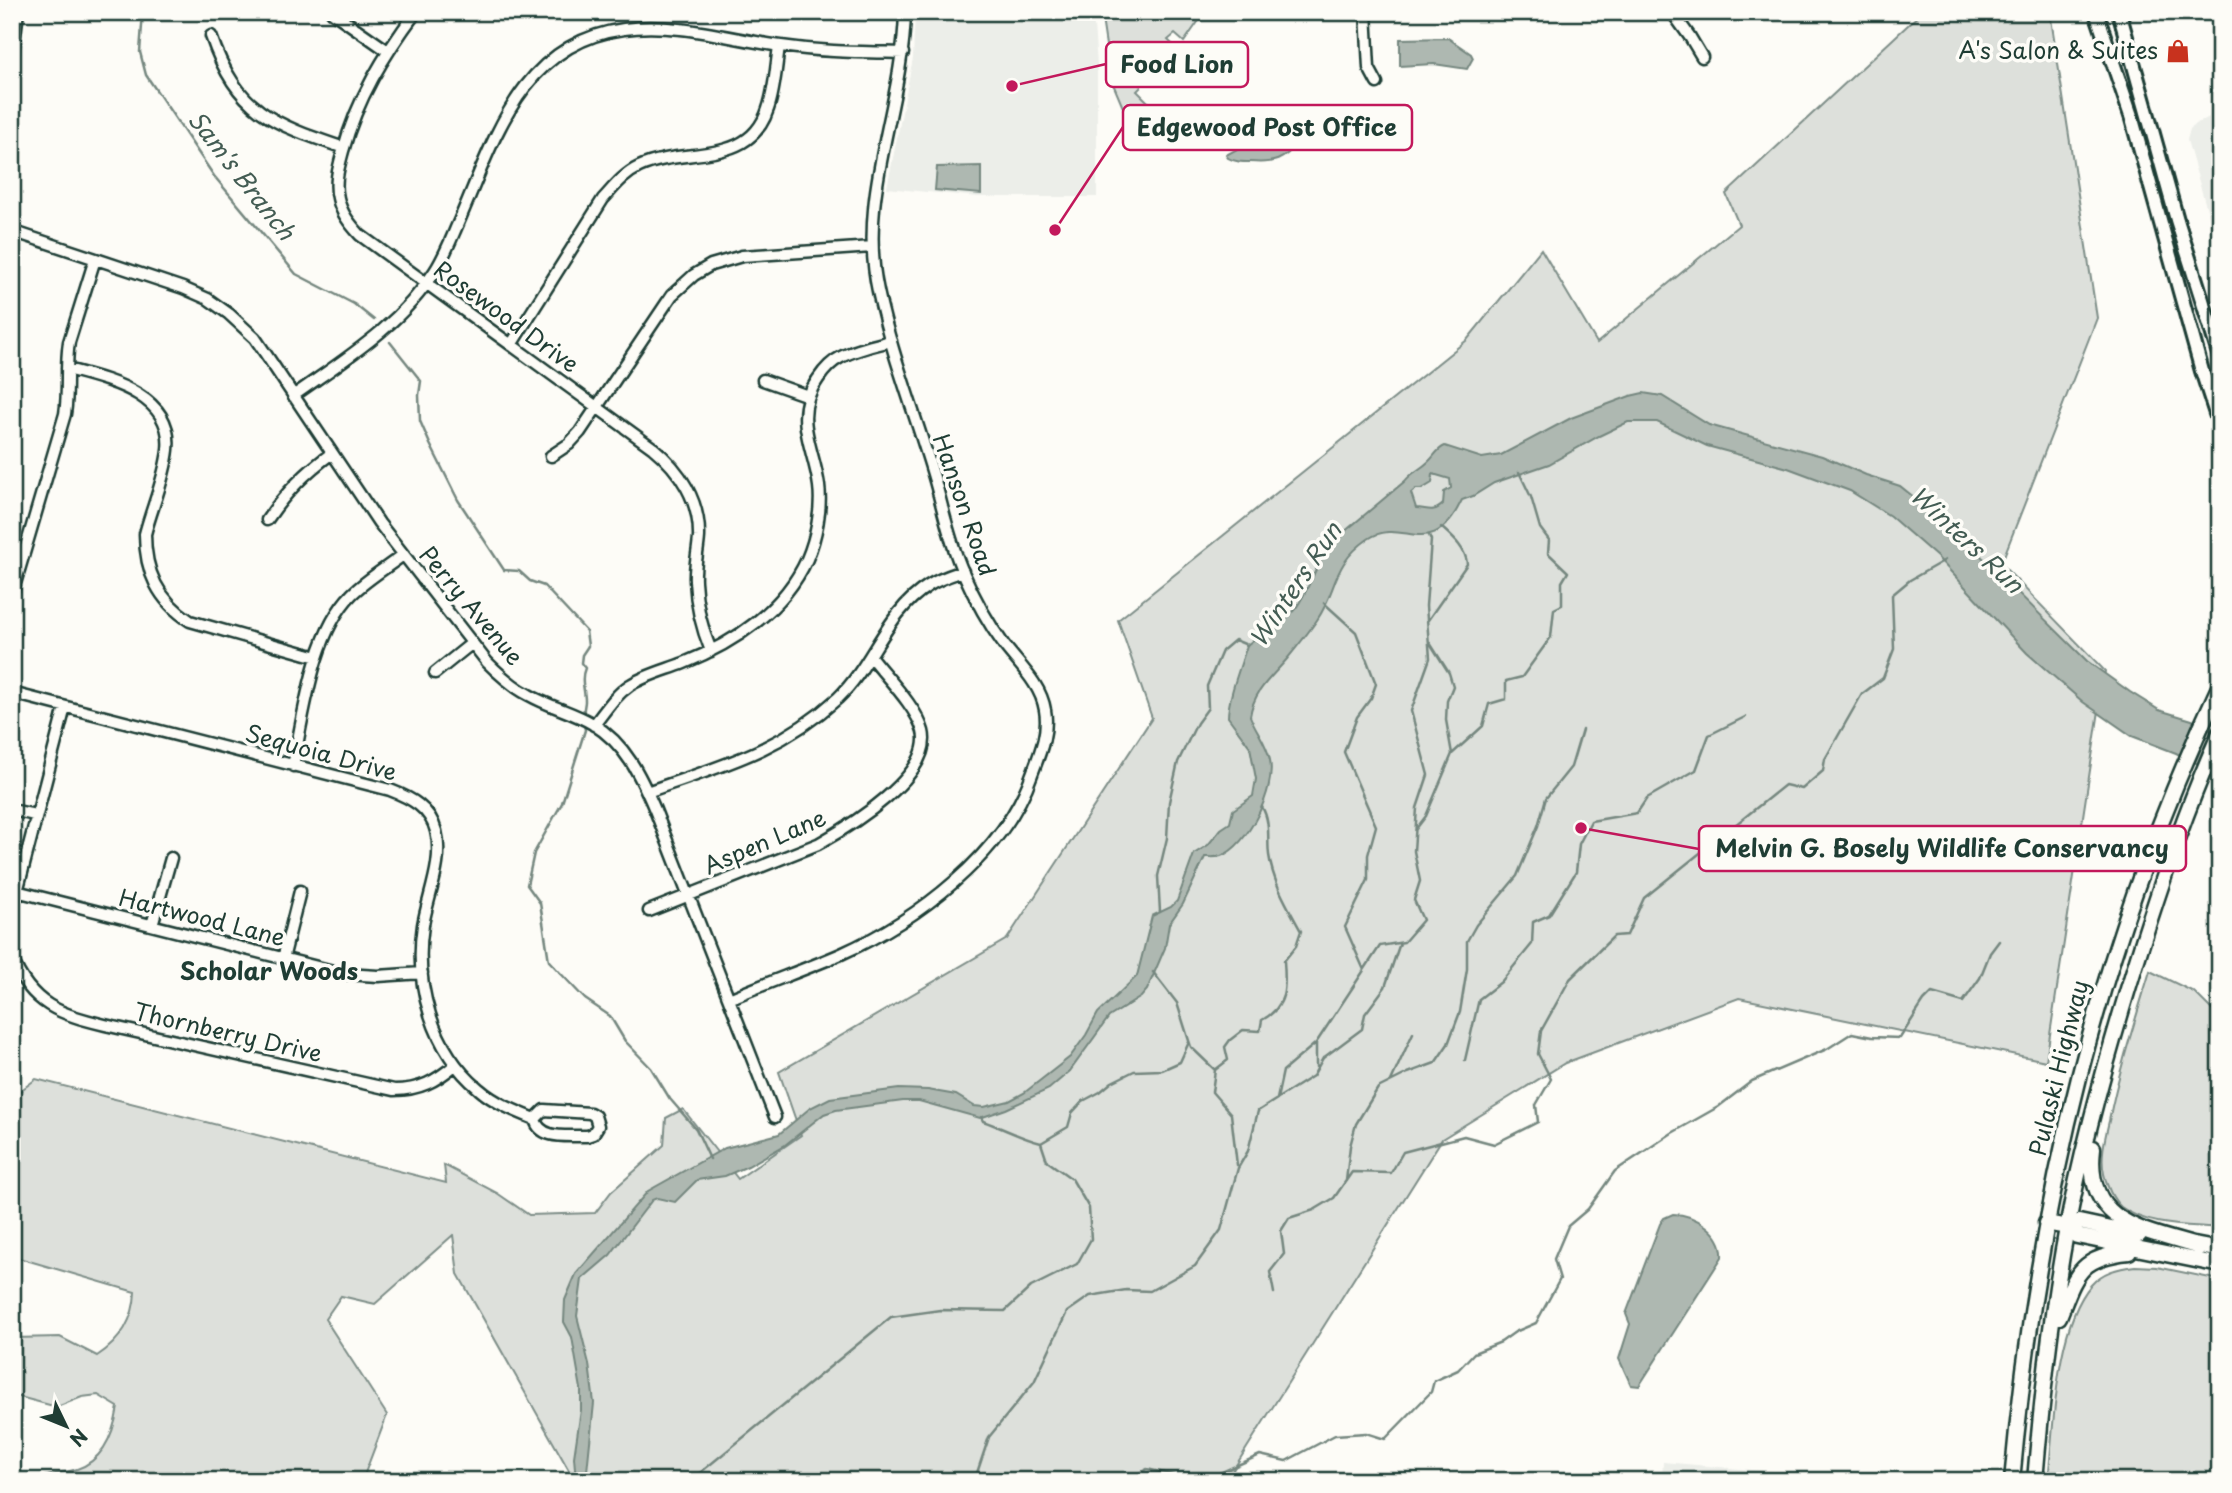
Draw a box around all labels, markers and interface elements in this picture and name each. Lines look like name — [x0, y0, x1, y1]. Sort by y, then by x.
place label: A's Salon & Suites — [1958, 32, 2158, 67]
shop icon: A's Salon & Suites — [2164, 37, 2192, 65]
callout: Food Lion — [1106, 42, 1248, 87]
text: Food Lion — [1120, 45, 1234, 81]
water label: Sam's Branch — [181, 102, 305, 248]
callout: Edgewood Post Office — [1123, 105, 1412, 150]
text: Edgewood Post Office — [1137, 108, 1397, 144]
street label: Rosewood Drive — [427, 251, 587, 380]
street label: Hanson Road — [925, 429, 1006, 580]
water label: Winters Run — [1903, 476, 2033, 602]
water label: Winters Run — [1239, 513, 1350, 653]
street label: Perry Avenue — [412, 538, 532, 672]
street label: Sequoia Drive — [242, 715, 401, 789]
street label: Aspen Lane — [698, 799, 831, 882]
callout: Melvin G. Bosely Wildlife Conservancy — [1699, 826, 2186, 871]
text: Melvin G. Bosely Wildlife Conservancy — [1715, 829, 2169, 865]
street label: Hartwood Lane — [115, 879, 289, 954]
district label: Scholar Woods — [180, 952, 358, 988]
street label: Pulaski Highway — [2019, 976, 2096, 1159]
street label: Thornberry Drive — [131, 993, 326, 1070]
north arrow — [32, 1392, 102, 1462]
text: N — [64, 1423, 95, 1453]

